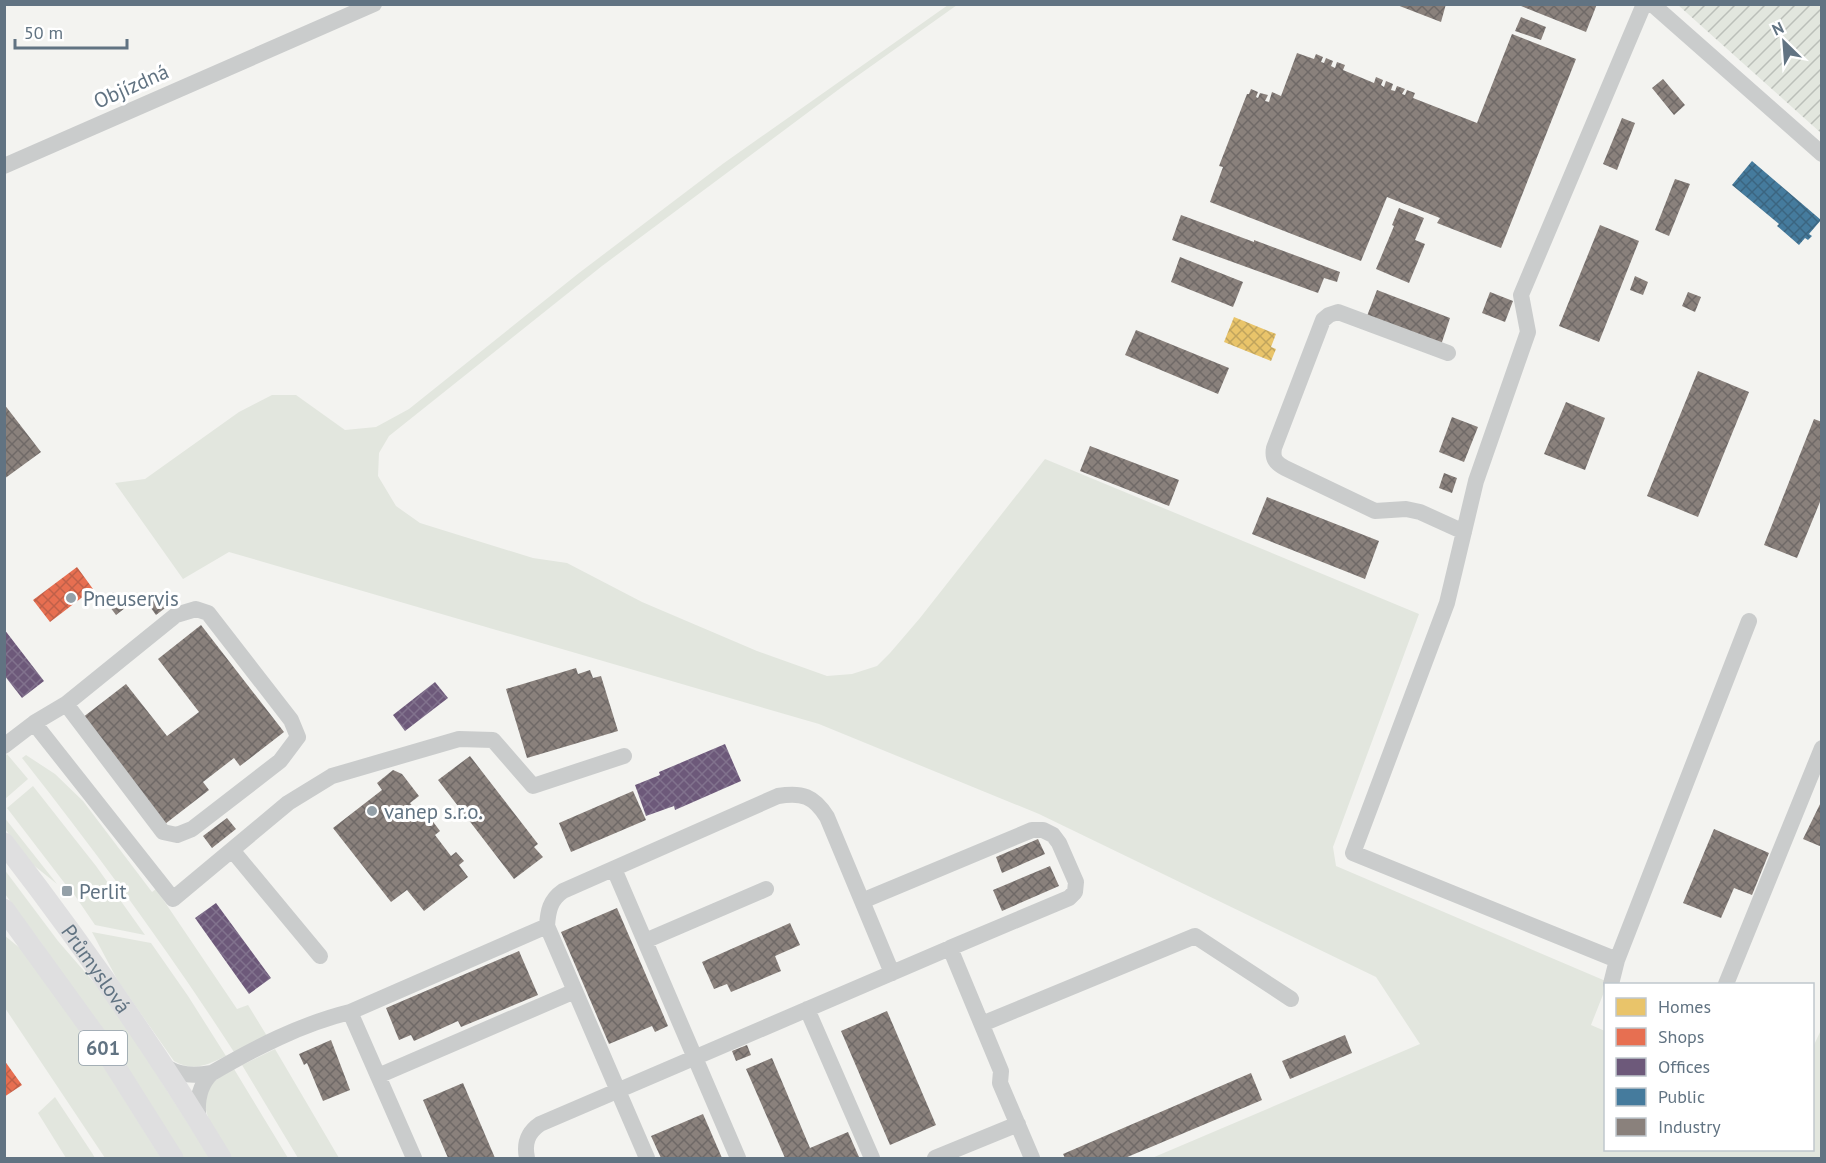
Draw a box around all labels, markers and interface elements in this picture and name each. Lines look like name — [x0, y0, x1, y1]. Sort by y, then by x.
scale bar — [15, 12, 128, 50]
north arrow — [1754, 12, 1814, 72]
text: N — [1769, 17, 1787, 40]
text: 50 m — [24, 21, 63, 44]
street label: Objízdná — [89, 57, 173, 115]
place label: Pneuservis — [83, 585, 179, 612]
marker: Pneuservis — [64, 591, 78, 605]
place label: vanep s.r.o. — [384, 798, 483, 825]
marker: vanep s.r.o. — [365, 804, 379, 818]
place label: Perlit — [79, 878, 127, 905]
marker: Perlit — [60, 884, 74, 898]
street label: Průmyslová — [56, 919, 137, 1018]
legend — [1604, 983, 1814, 1151]
text: Homes — [1658, 995, 1711, 1018]
text: Shops — [1658, 1025, 1704, 1048]
road number: 601 — [79, 1031, 127, 1065]
text: Offices — [1658, 1055, 1710, 1078]
text: Public — [1658, 1085, 1705, 1108]
text: Industry — [1658, 1115, 1721, 1138]

